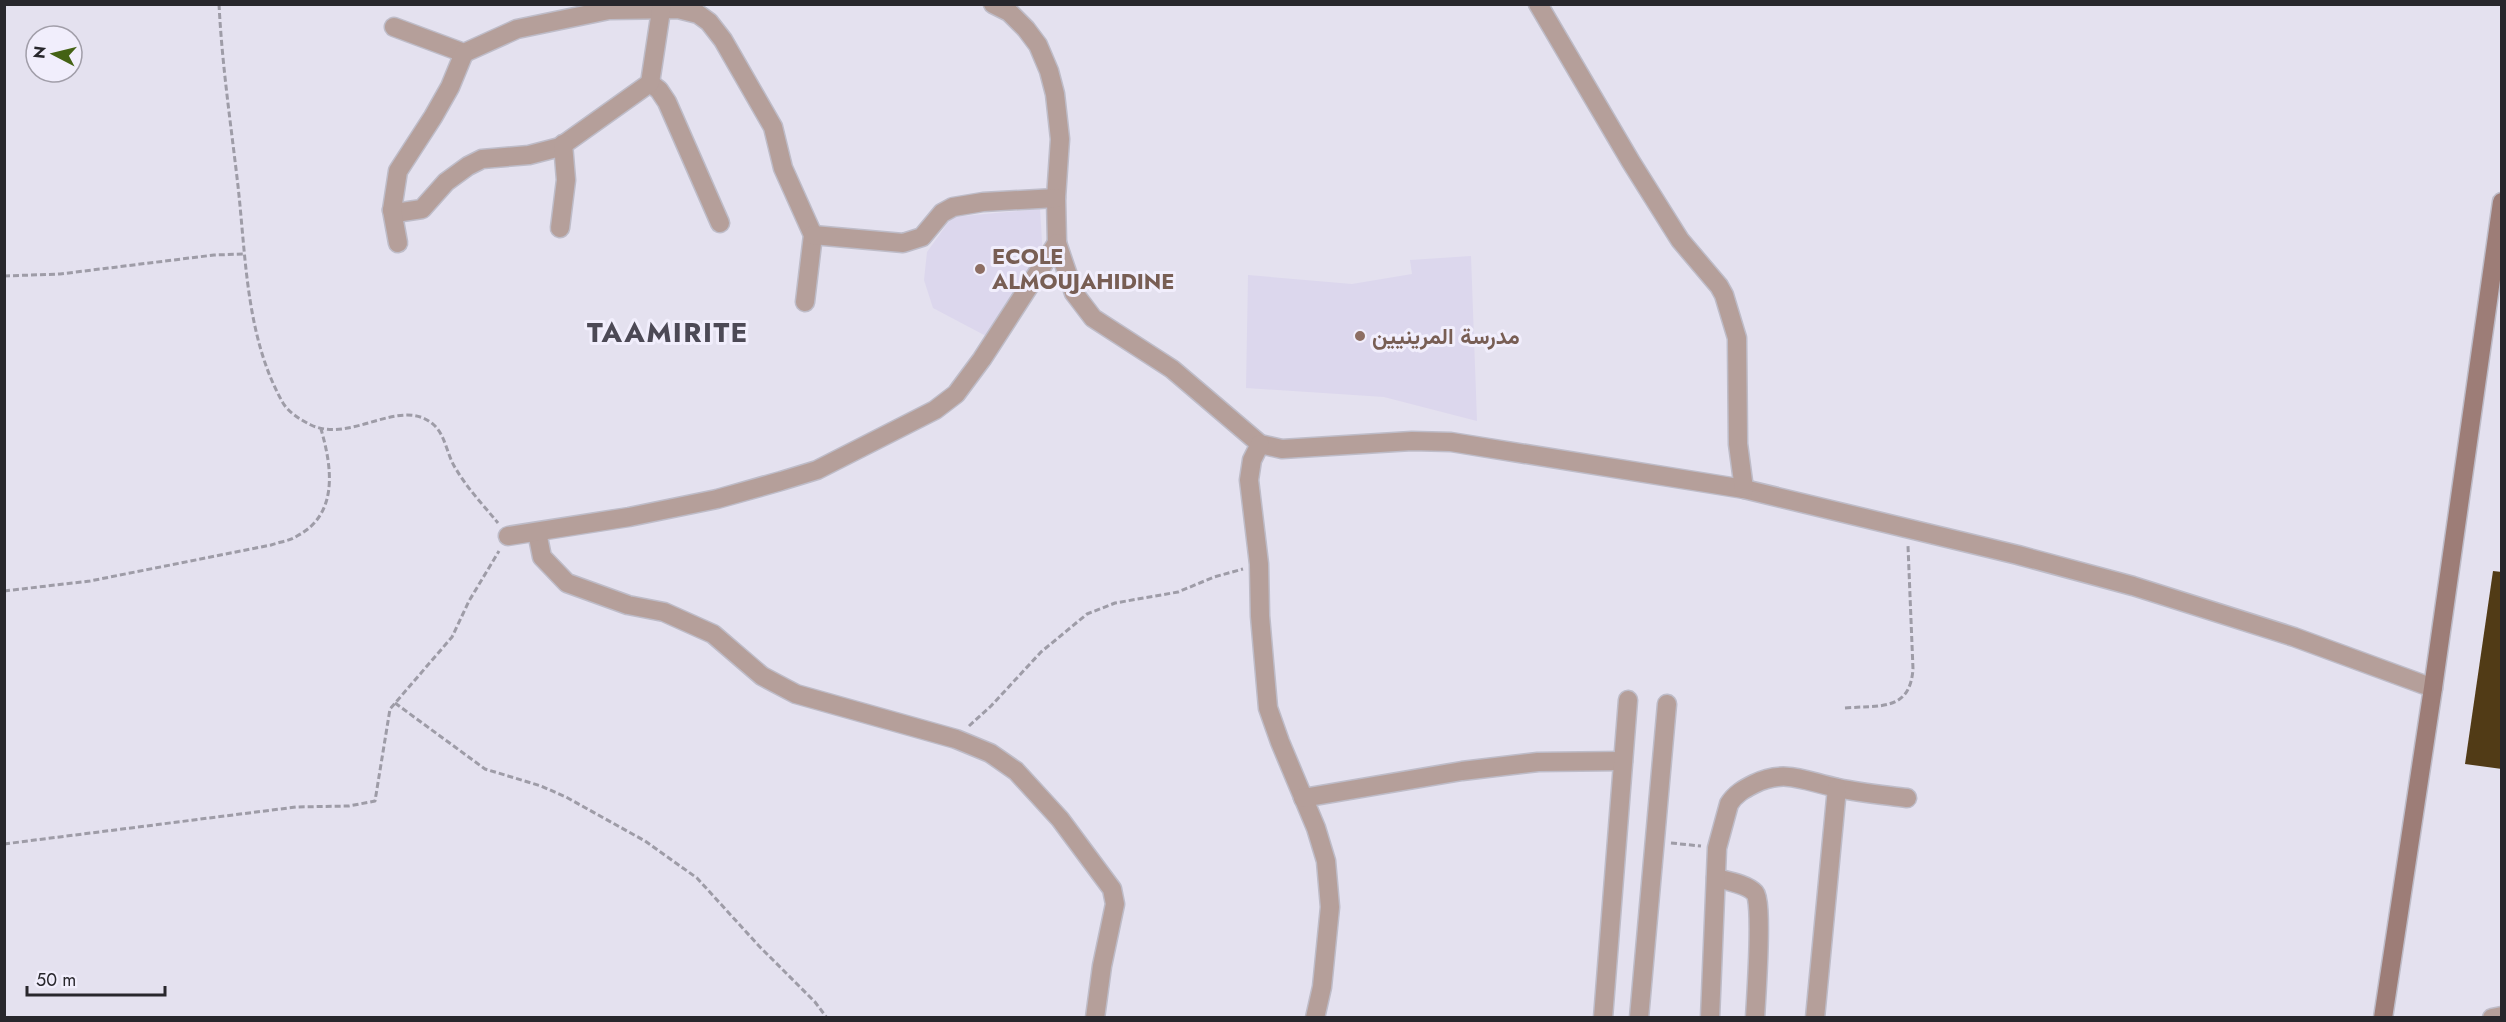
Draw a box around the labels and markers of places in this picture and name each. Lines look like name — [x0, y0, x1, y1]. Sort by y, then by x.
place label: ECOLE ALMOUJAHIDINE — [991, 240, 1175, 297]
marker: ECOLE ALMOUJAHIDINE — [973, 262, 987, 276]
place label: مدرسة المرينيين — [1372, 320, 1520, 352]
marker: مدرسة المرينيين — [1353, 329, 1367, 343]

